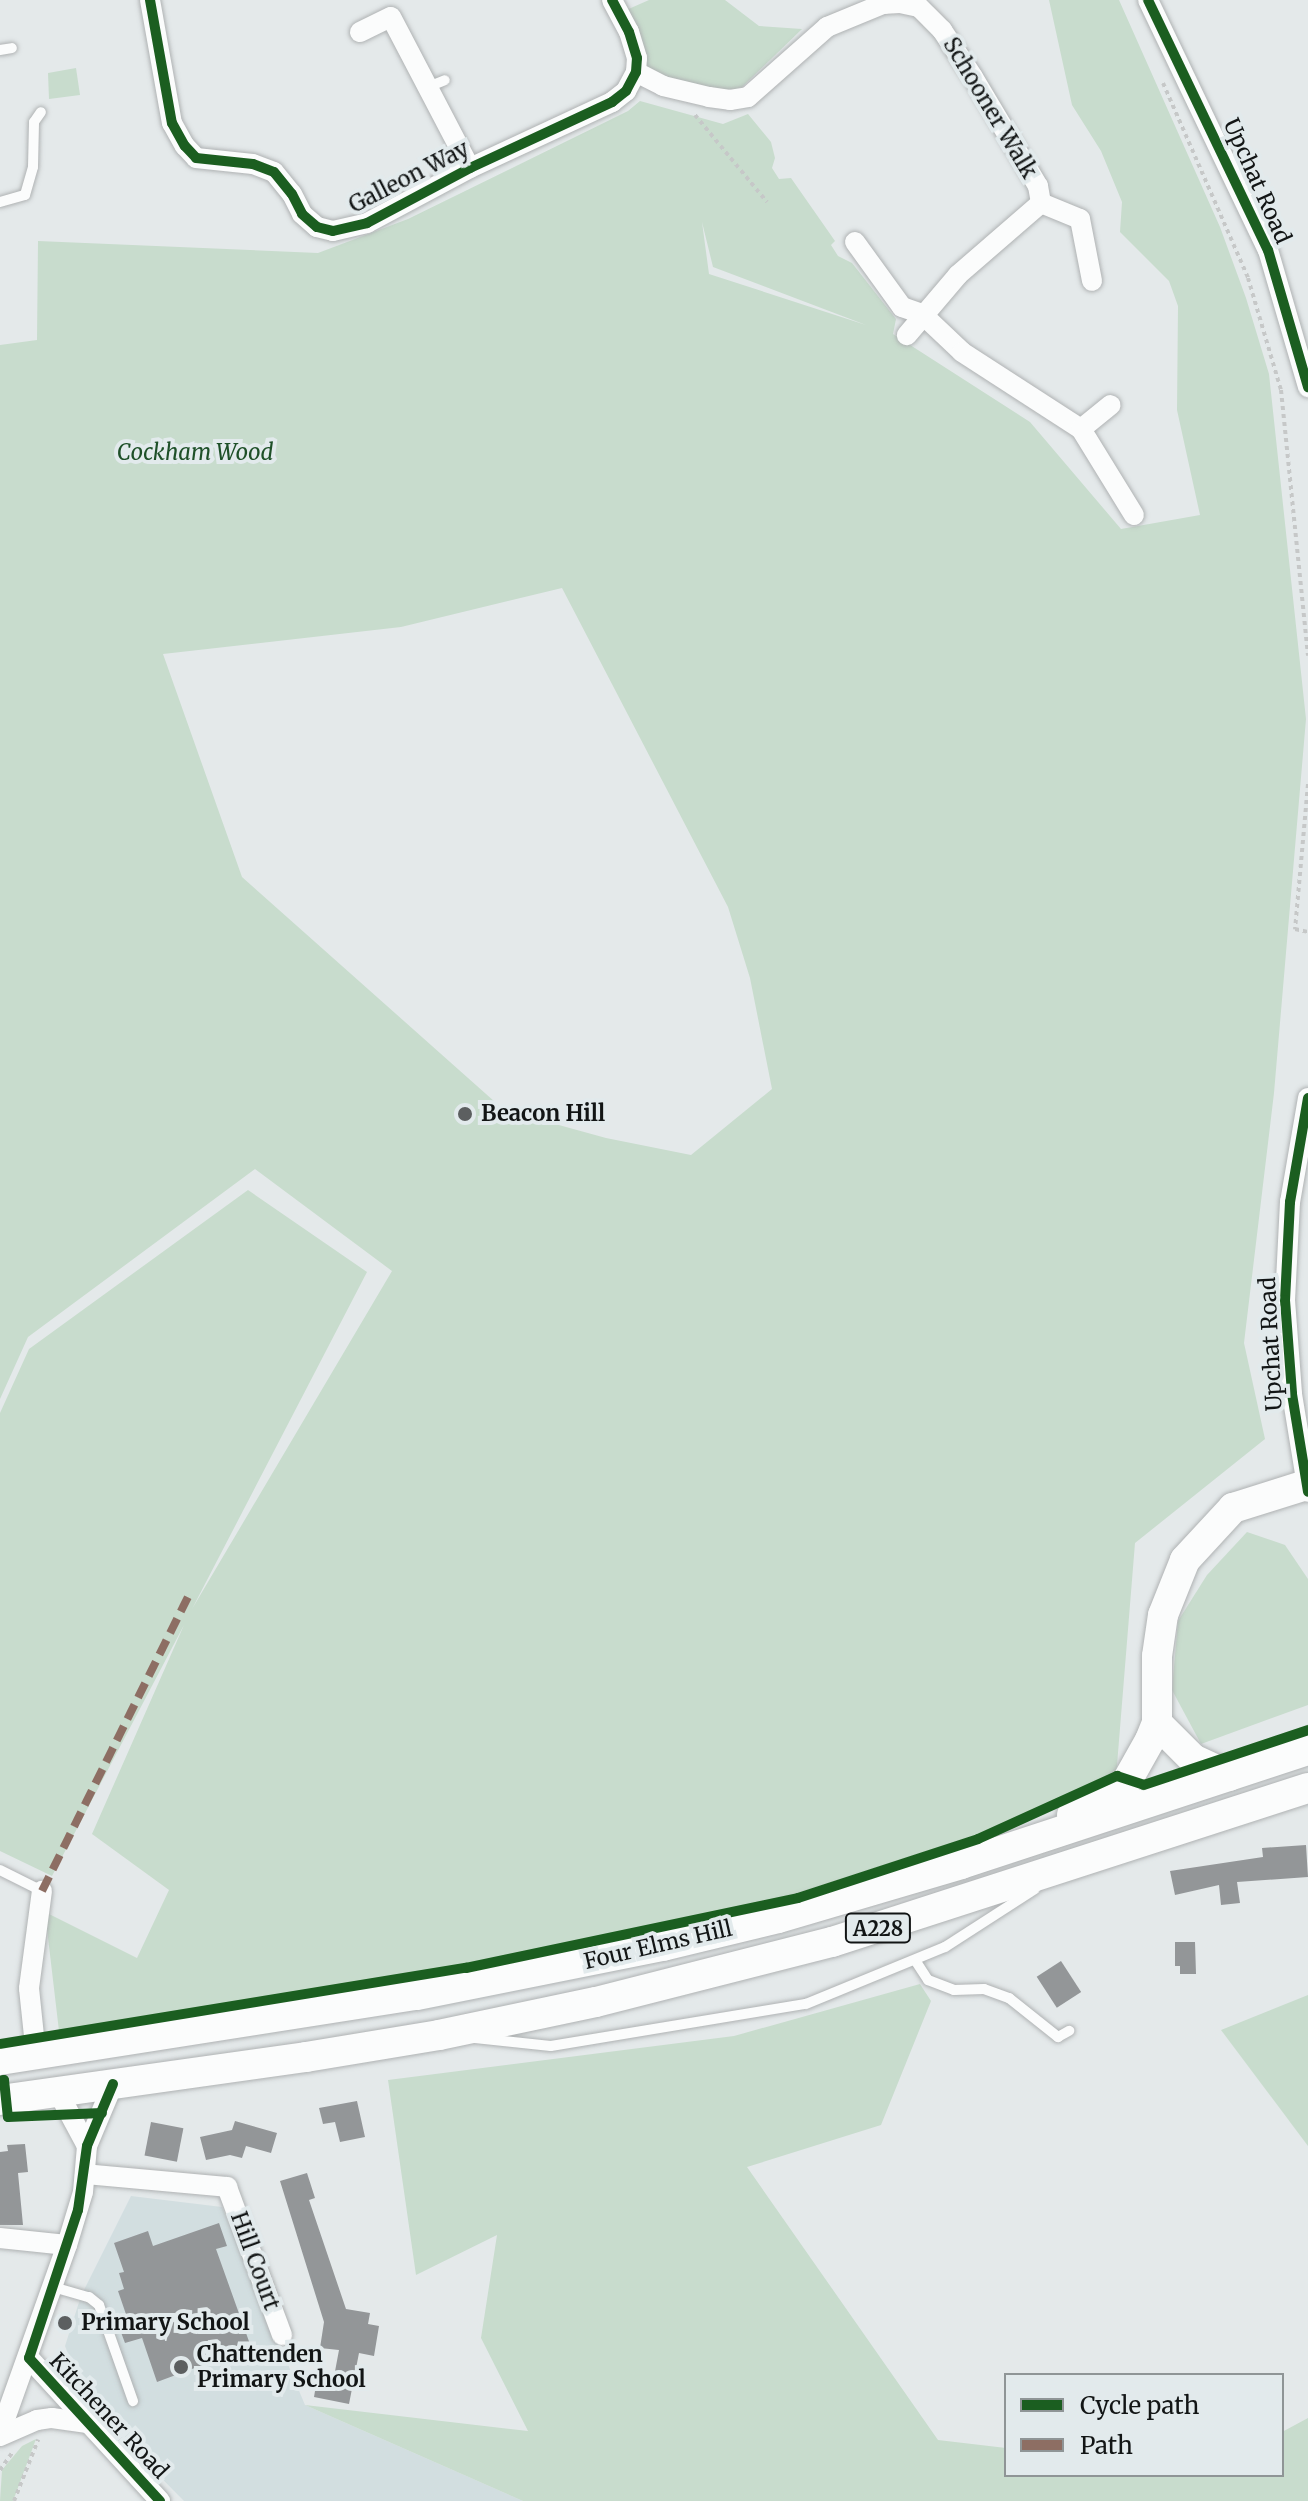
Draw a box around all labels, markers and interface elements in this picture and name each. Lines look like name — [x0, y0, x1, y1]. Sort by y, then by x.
street label: Schooner Walk — [938, 33, 1042, 183]
street label: Upchat Road — [1218, 114, 1296, 248]
street label: Galleon Way — [345, 135, 473, 219]
park label: Cockham Wood — [117, 440, 273, 466]
place label: Beacon Hill — [481, 1101, 605, 1127]
marker: Beacon Hill — [456, 1105, 474, 1123]
street label: Upchat Road — [1254, 1276, 1288, 1412]
road number: A228 — [844, 1912, 912, 1944]
street label: Four Elms Hill — [581, 1915, 735, 1975]
street label: Hill Court — [225, 2208, 285, 2314]
place label: Primary School — [81, 2310, 250, 2336]
marker: Primary School — [56, 2314, 74, 2332]
place label: Chattenden Primary School — [197, 2341, 366, 2392]
street label: Kitchener Road — [44, 2348, 174, 2484]
marker: Chattenden Primary School — [172, 2358, 190, 2376]
legend — [1004, 2373, 1284, 2477]
text: Cycle path — [1080, 2390, 1199, 2421]
text: Path — [1080, 2430, 1133, 2461]

